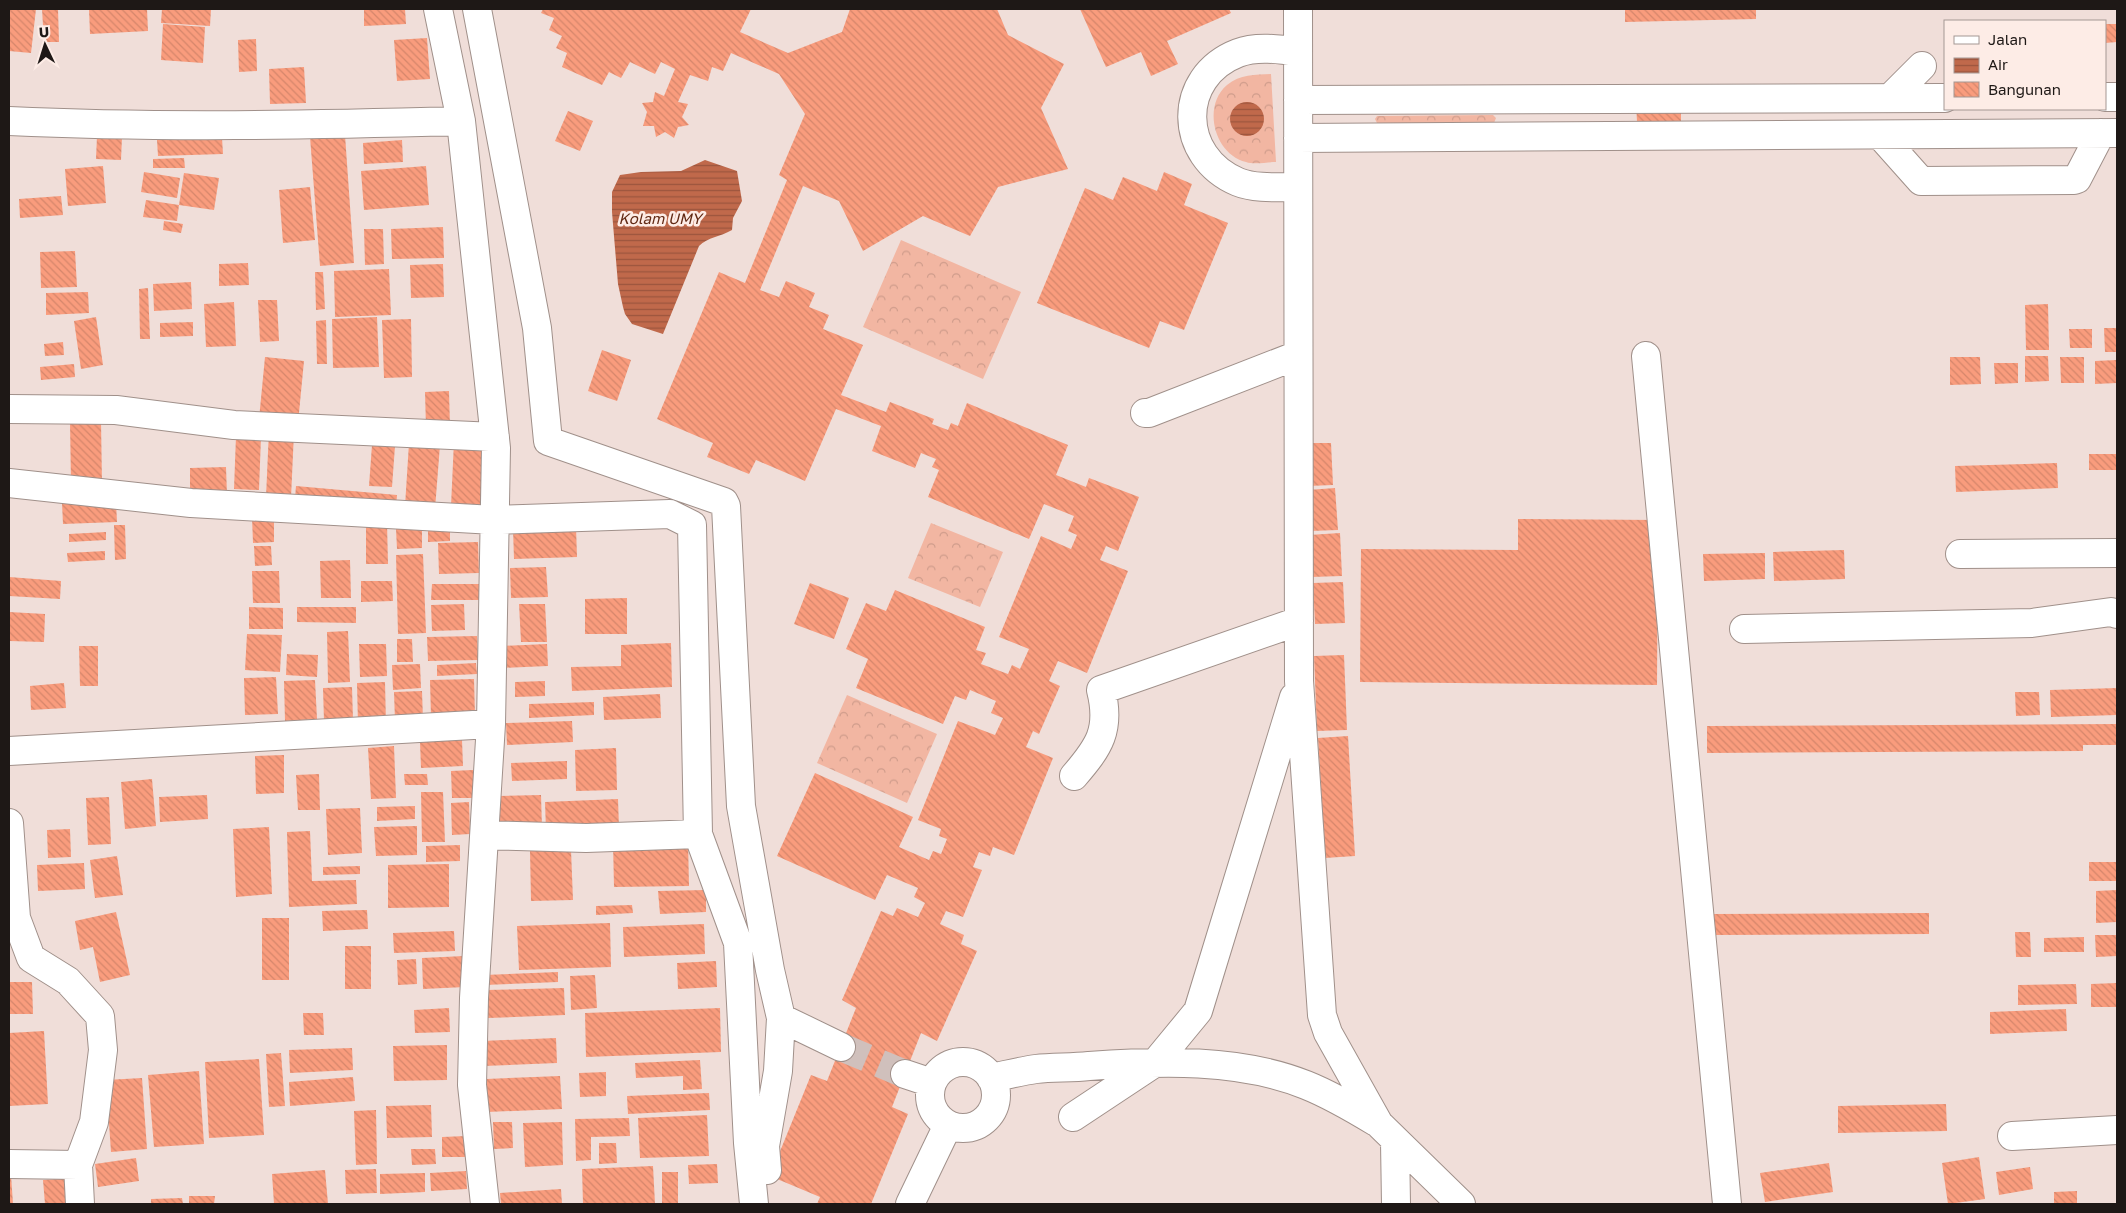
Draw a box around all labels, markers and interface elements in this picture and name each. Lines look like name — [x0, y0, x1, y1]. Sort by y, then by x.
north arrow — [20, 20, 70, 70]
legend — [1944, 20, 2106, 110]
text: U — [38, 23, 50, 40]
text: Jalan — [1988, 30, 2027, 48]
text: Air — [1988, 55, 2008, 73]
text: Bangunan — [1988, 80, 2061, 98]
water label: Kolam UMY — [619, 209, 705, 227]

